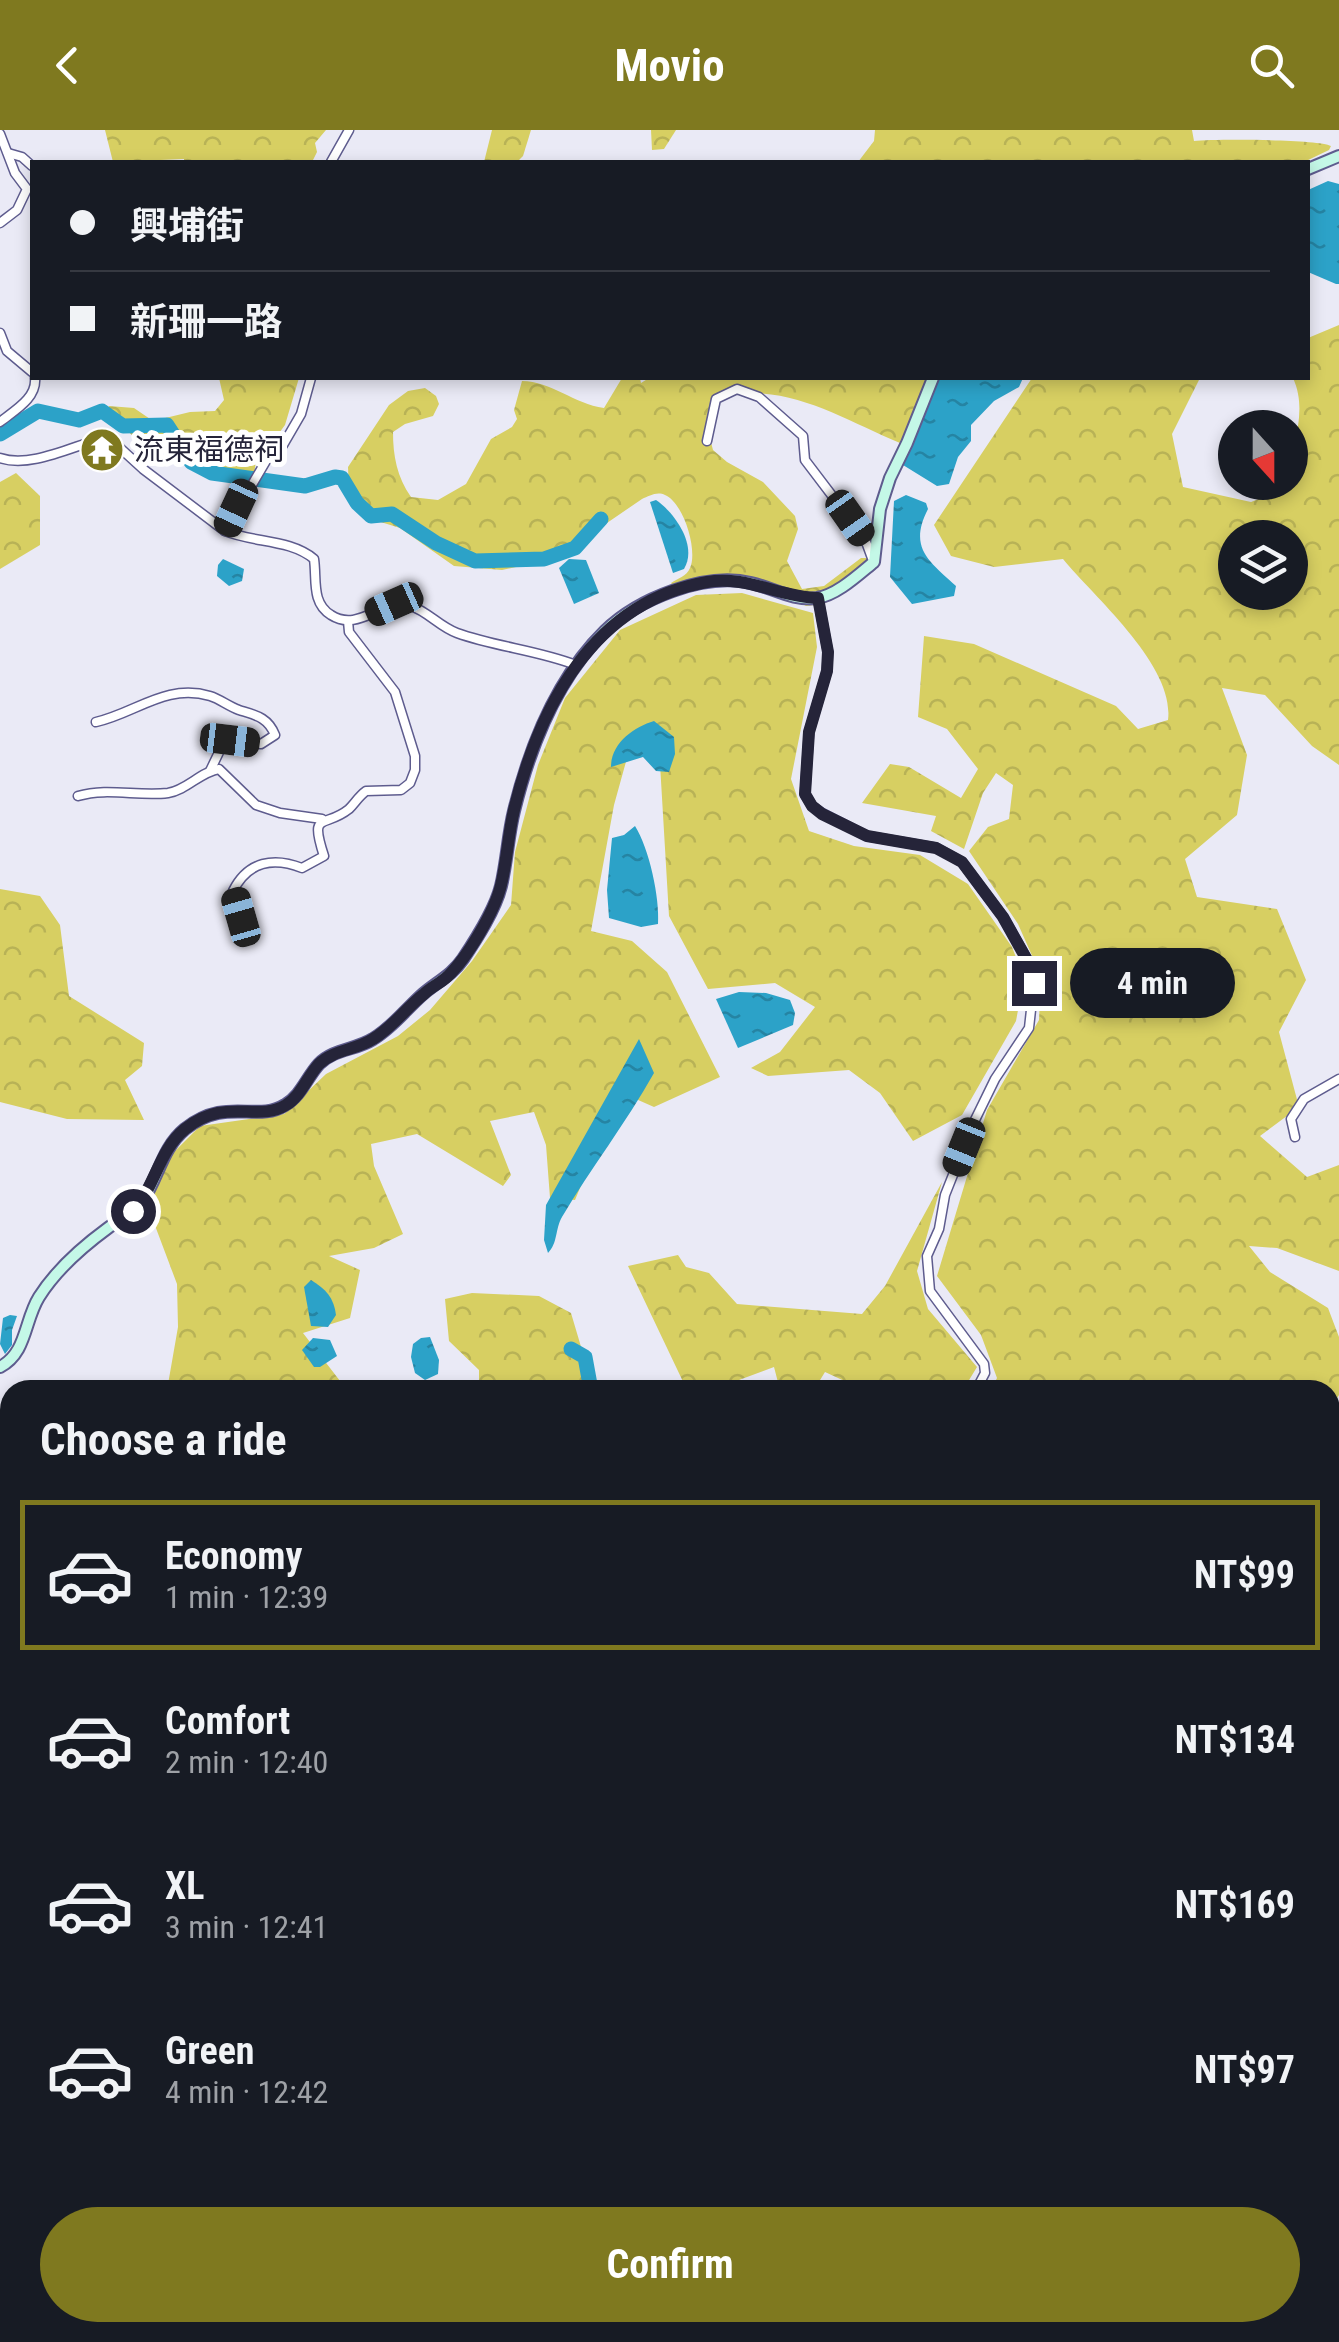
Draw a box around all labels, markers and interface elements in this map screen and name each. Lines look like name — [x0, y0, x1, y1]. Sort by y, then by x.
icon: back — [40, 38, 95, 93]
icon: search — [1244, 38, 1299, 93]
text: Movio — [614, 39, 725, 92]
text: 興埔街 — [130, 204, 244, 248]
text: 新珊一路 — [130, 300, 282, 344]
north arrow — [1218, 410, 1308, 500]
map controls — [1218, 410, 1308, 610]
temple icon: 流東福德祠 — [79, 427, 125, 473]
place label: 流東福德祠 — [134, 432, 284, 467]
car — [210, 474, 262, 542]
car — [821, 485, 879, 551]
button: layers — [1218, 520, 1308, 610]
car — [360, 578, 428, 630]
car — [198, 721, 262, 759]
car — [218, 884, 264, 950]
callout: 4 min — [1069, 948, 1234, 1018]
route end — [1012, 961, 1057, 1006]
text: 4 min — [1117, 964, 1188, 1002]
car — [939, 1114, 989, 1180]
route start — [111, 1189, 156, 1234]
text: Choose a ride — [40, 1413, 287, 1466]
icon: car — [45, 1530, 135, 1620]
text: Economy — [165, 1534, 302, 1578]
text: NT$99 — [1194, 1553, 1295, 1597]
text: 1 min · 12:39 — [165, 1578, 328, 1616]
icon: car — [45, 1695, 135, 1785]
text: Comfort — [165, 1699, 290, 1743]
text: NT$134 — [1175, 1718, 1295, 1762]
text: 2 min · 12:40 — [165, 1743, 328, 1781]
icon: car — [45, 1860, 135, 1950]
text: XL — [165, 1864, 204, 1908]
text: NT$169 — [1175, 1883, 1295, 1927]
text: 3 min · 12:41 — [165, 1908, 328, 1946]
icon: car — [45, 2025, 135, 2115]
text: Green — [165, 2029, 255, 2073]
text: NT$97 — [1194, 2048, 1295, 2092]
text: 4 min · 12:42 — [165, 2073, 328, 2111]
button: Confirm — [40, 2207, 1300, 2322]

